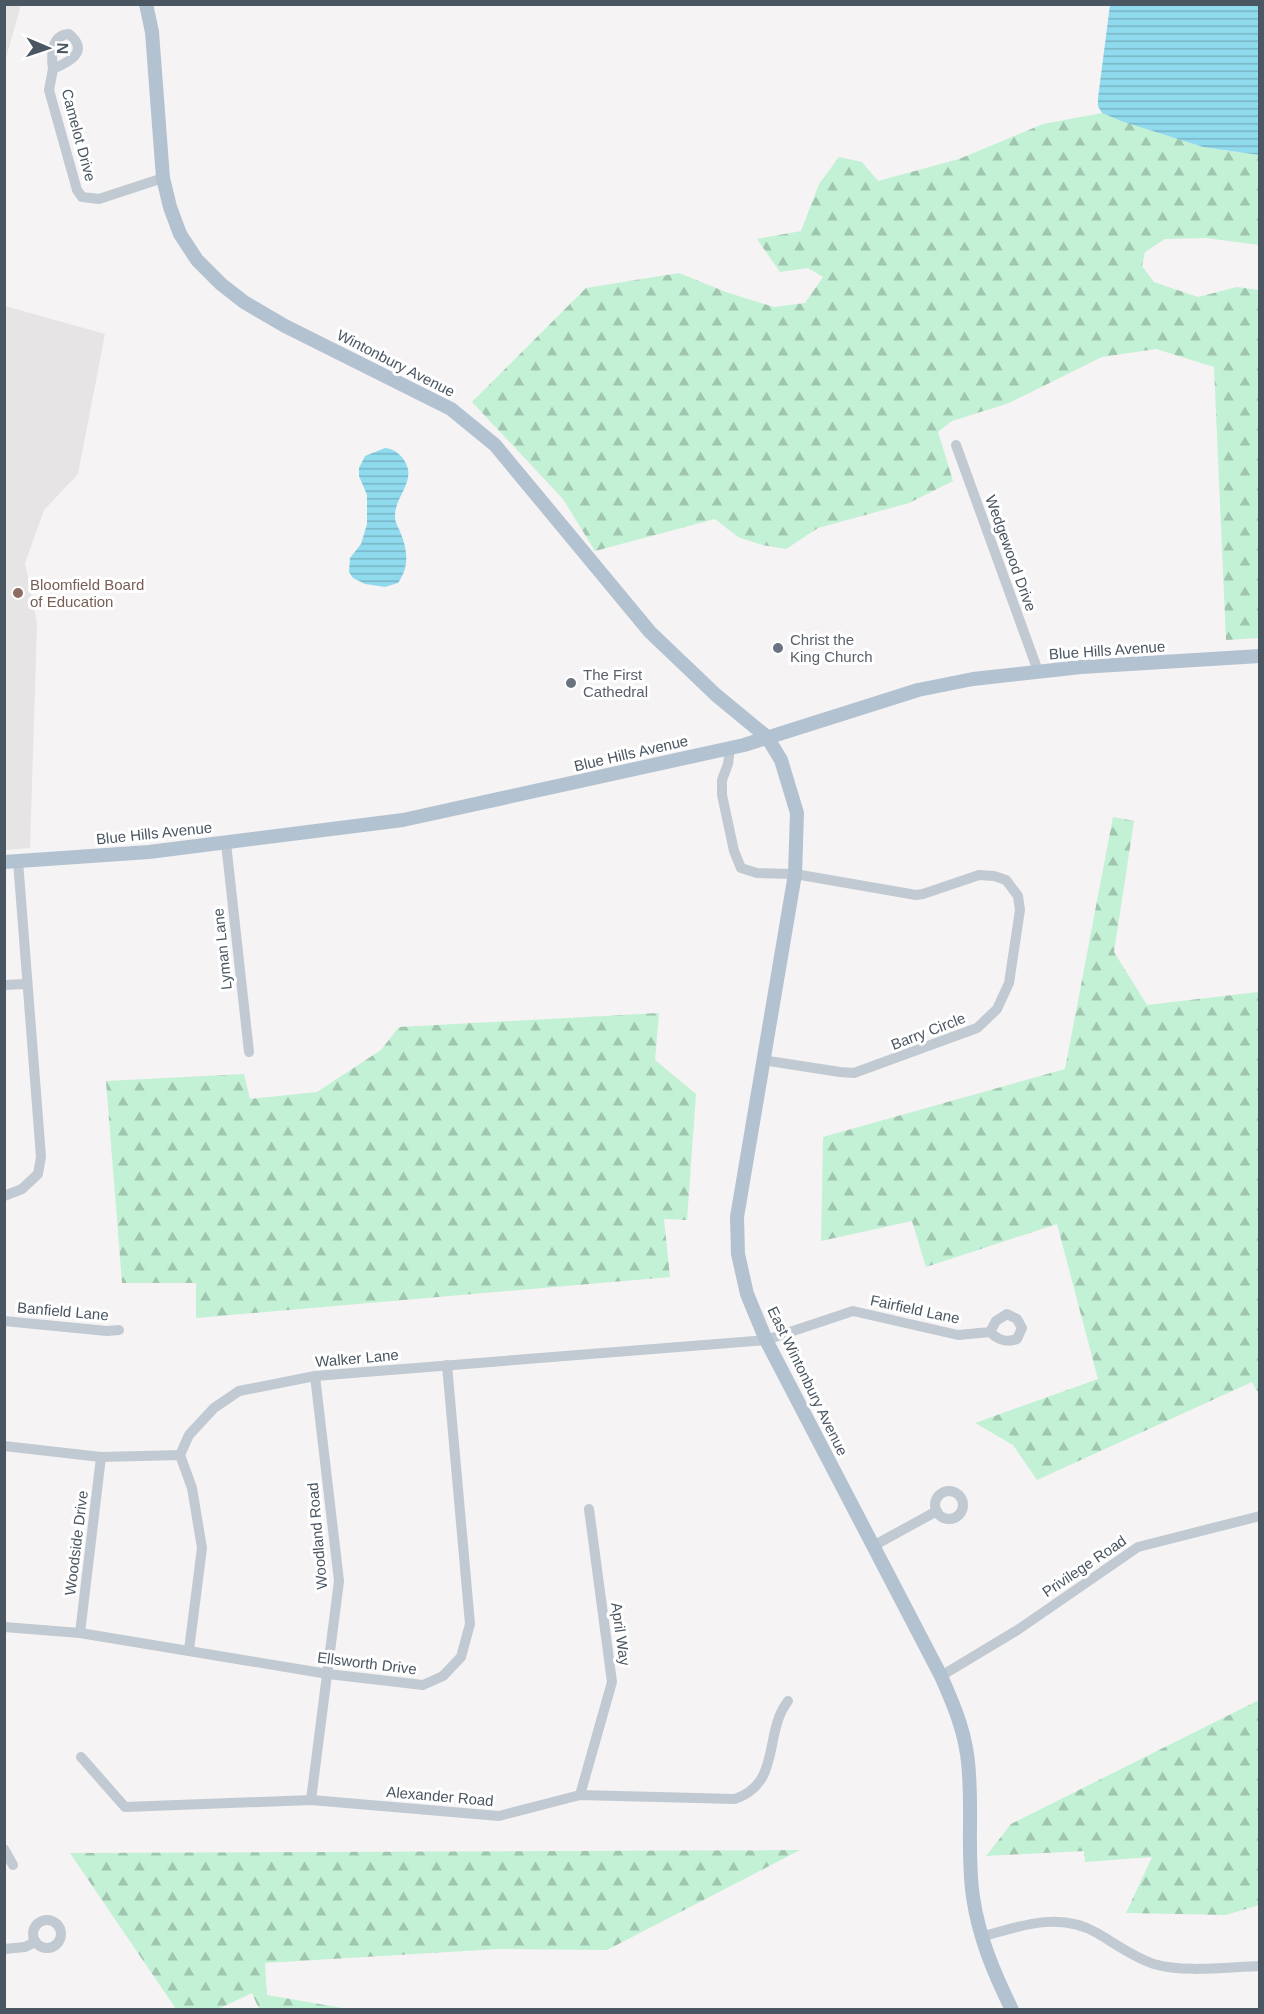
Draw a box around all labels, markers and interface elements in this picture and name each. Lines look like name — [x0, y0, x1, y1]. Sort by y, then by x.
north arrow — [18, 18, 78, 78]
text: N — [54, 42, 71, 55]
street label: Camelot Drive — [58, 87, 100, 183]
street label: Wintonbury Avenue — [334, 326, 458, 400]
street label: Wedgewood Drive — [982, 493, 1040, 613]
place label: Bloomfield Board of Education — [30, 576, 144, 610]
marker: Bloomfield Board of Education — [11, 586, 25, 600]
place label: Christ the King Church — [790, 631, 873, 665]
street label: Blue Hills Avenue — [1048, 637, 1166, 663]
marker: Christ the King Church — [771, 641, 785, 655]
place label: The First Cathedral — [583, 666, 648, 700]
marker: The First Cathedral — [564, 676, 578, 690]
street label: Blue Hills Avenue — [572, 732, 690, 774]
street label: Blue Hills Avenue — [95, 818, 213, 848]
street label: Lyman Lane — [209, 907, 235, 991]
street label: Barry Circle — [888, 1009, 968, 1053]
street label: Fairfield Lane — [869, 1291, 961, 1327]
street label: Banfield Lane — [17, 1299, 109, 1323]
street label: East Wintonbury Avenue — [764, 1304, 852, 1458]
street label: Walker Lane — [315, 1346, 399, 1370]
street label: Woodland Road — [304, 1482, 330, 1590]
street label: Woodside Drive — [61, 1490, 91, 1596]
street label: Privilege Road — [1039, 1532, 1129, 1600]
street label: April Way — [608, 1601, 634, 1667]
street label: Ellsworth Drive — [316, 1648, 418, 1678]
street label: Alexander Road — [386, 1783, 494, 1809]

